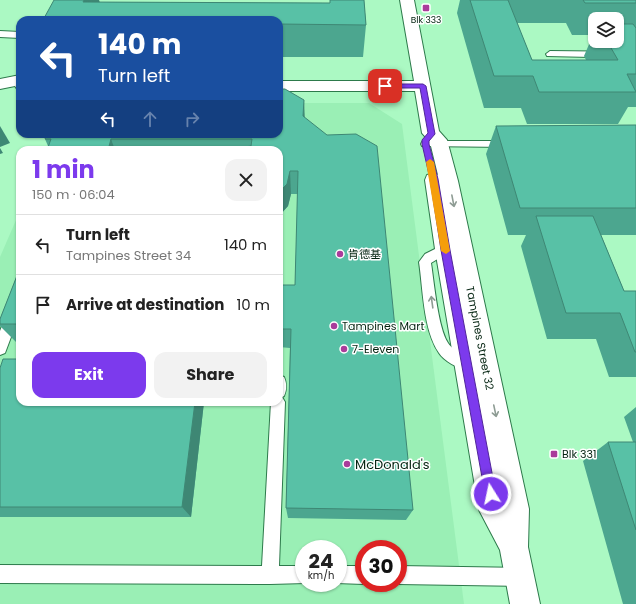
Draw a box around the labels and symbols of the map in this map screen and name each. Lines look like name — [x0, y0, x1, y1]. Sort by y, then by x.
marker: Blk 333 — [421, 3, 431, 13]
place label: Blk 333 — [411, 14, 441, 26]
pin — [368, 69, 402, 103]
one-way arrow — [449, 194, 457, 207]
place label: 肯德基 — [348, 246, 381, 262]
marker: 肯德基 — [335, 249, 345, 259]
street label: Tampines Street 32 — [462, 285, 498, 391]
one-way arrow — [428, 296, 436, 309]
place label: Tampines Mart — [342, 318, 424, 334]
marker: Tampines Mart — [329, 321, 339, 331]
place label: 7-Eleven — [352, 341, 399, 357]
marker: 7-Eleven — [339, 344, 349, 354]
one-way arrow — [491, 404, 499, 417]
place label: Blk 331 — [562, 446, 597, 462]
marker: Blk 331 — [549, 449, 559, 459]
place label: McDonald's — [355, 455, 430, 474]
marker: McDonald's — [342, 459, 352, 469]
position arrow — [470, 473, 512, 515]
speed limit sign: 30 — [355, 540, 407, 592]

